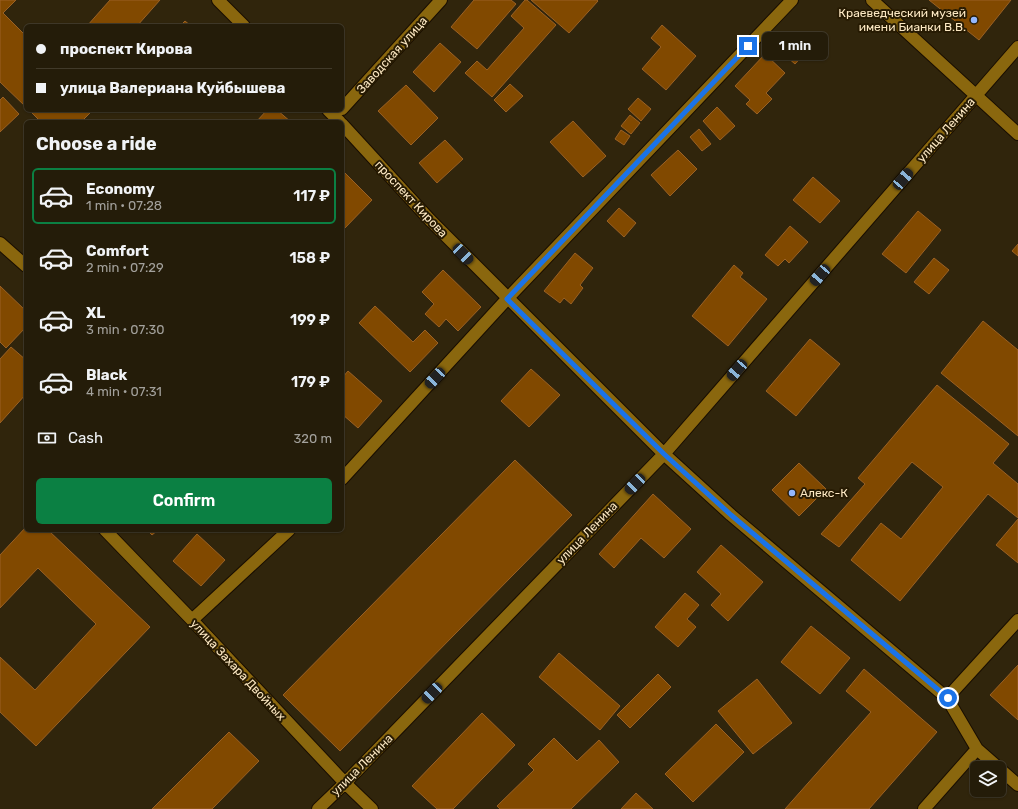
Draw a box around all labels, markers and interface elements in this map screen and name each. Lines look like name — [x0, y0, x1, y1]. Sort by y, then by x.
place label: Краеведческий музей имени Бианки В.В. — [838, 6, 966, 34]
street label: Заводская улица — [354, 14, 430, 96]
marker: Краеведческий музей имени Бианки В.В. — [969, 15, 979, 25]
callout: 1 min — [762, 32, 828, 60]
route end — [739, 37, 757, 55]
text: 1 min — [779, 38, 811, 53]
text: проспект Кирова — [60, 40, 192, 58]
text: улица Валериана Куйбышева — [60, 79, 285, 97]
street label: улица Ленина — [914, 95, 978, 165]
text: Choose a ride — [36, 133, 157, 155]
street label: проспект Кирова — [372, 158, 450, 240]
car — [891, 166, 915, 192]
icon: car — [38, 178, 74, 214]
text: Economy — [86, 180, 155, 198]
text: 117 ₽ — [293, 187, 330, 205]
text: 1 min · 07:28 — [86, 198, 162, 213]
icon: car — [38, 240, 74, 276]
car — [450, 241, 476, 267]
text: Comfort — [86, 242, 149, 260]
text: 158 ₽ — [289, 249, 330, 267]
text: 2 min · 07:29 — [86, 260, 164, 275]
car — [808, 262, 832, 288]
icon: car — [38, 302, 74, 338]
text: XL — [86, 304, 105, 322]
text: 199 ₽ — [290, 311, 330, 329]
text: 3 min · 07:30 — [86, 322, 165, 337]
car — [725, 357, 749, 383]
icon: car — [38, 364, 74, 400]
car — [422, 365, 448, 391]
text: Black — [86, 366, 127, 384]
text: 179 ₽ — [291, 373, 330, 391]
text: 4 min · 07:31 — [86, 384, 162, 399]
icon: cash — [36, 427, 58, 449]
text: Cash — [68, 429, 103, 447]
text: 320 m — [294, 431, 332, 446]
car — [622, 471, 648, 497]
button: Confirm — [36, 478, 332, 524]
place label: Алекс-К — [800, 486, 848, 500]
marker: Алекс-К — [787, 488, 797, 498]
street label: улица Ленина — [554, 499, 620, 567]
street label: улица Захара Двойных — [188, 617, 289, 724]
car — [419, 680, 445, 706]
route start — [939, 689, 957, 707]
street label: улица Ленина — [328, 731, 396, 799]
map controls — [970, 761, 1006, 797]
button: layers — [970, 761, 1006, 797]

